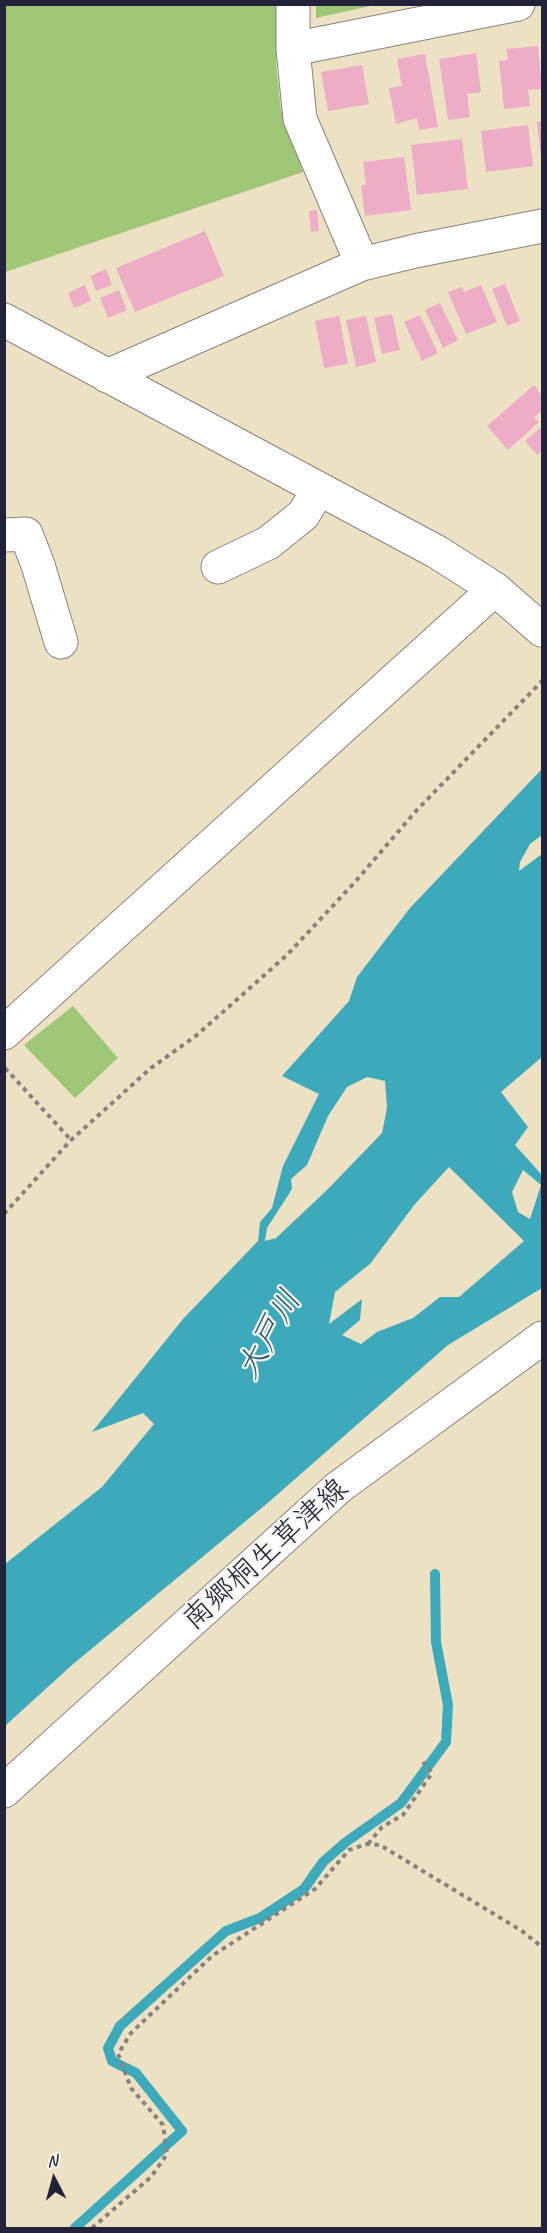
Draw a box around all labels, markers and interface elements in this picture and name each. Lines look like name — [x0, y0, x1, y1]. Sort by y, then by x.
water label: 大戸川 — [229, 1284, 311, 1386]
street label: 南郷桐生草津線 — [176, 1471, 356, 1639]
north arrow — [24, 2149, 84, 2209]
text: N — [46, 2151, 58, 2172]

